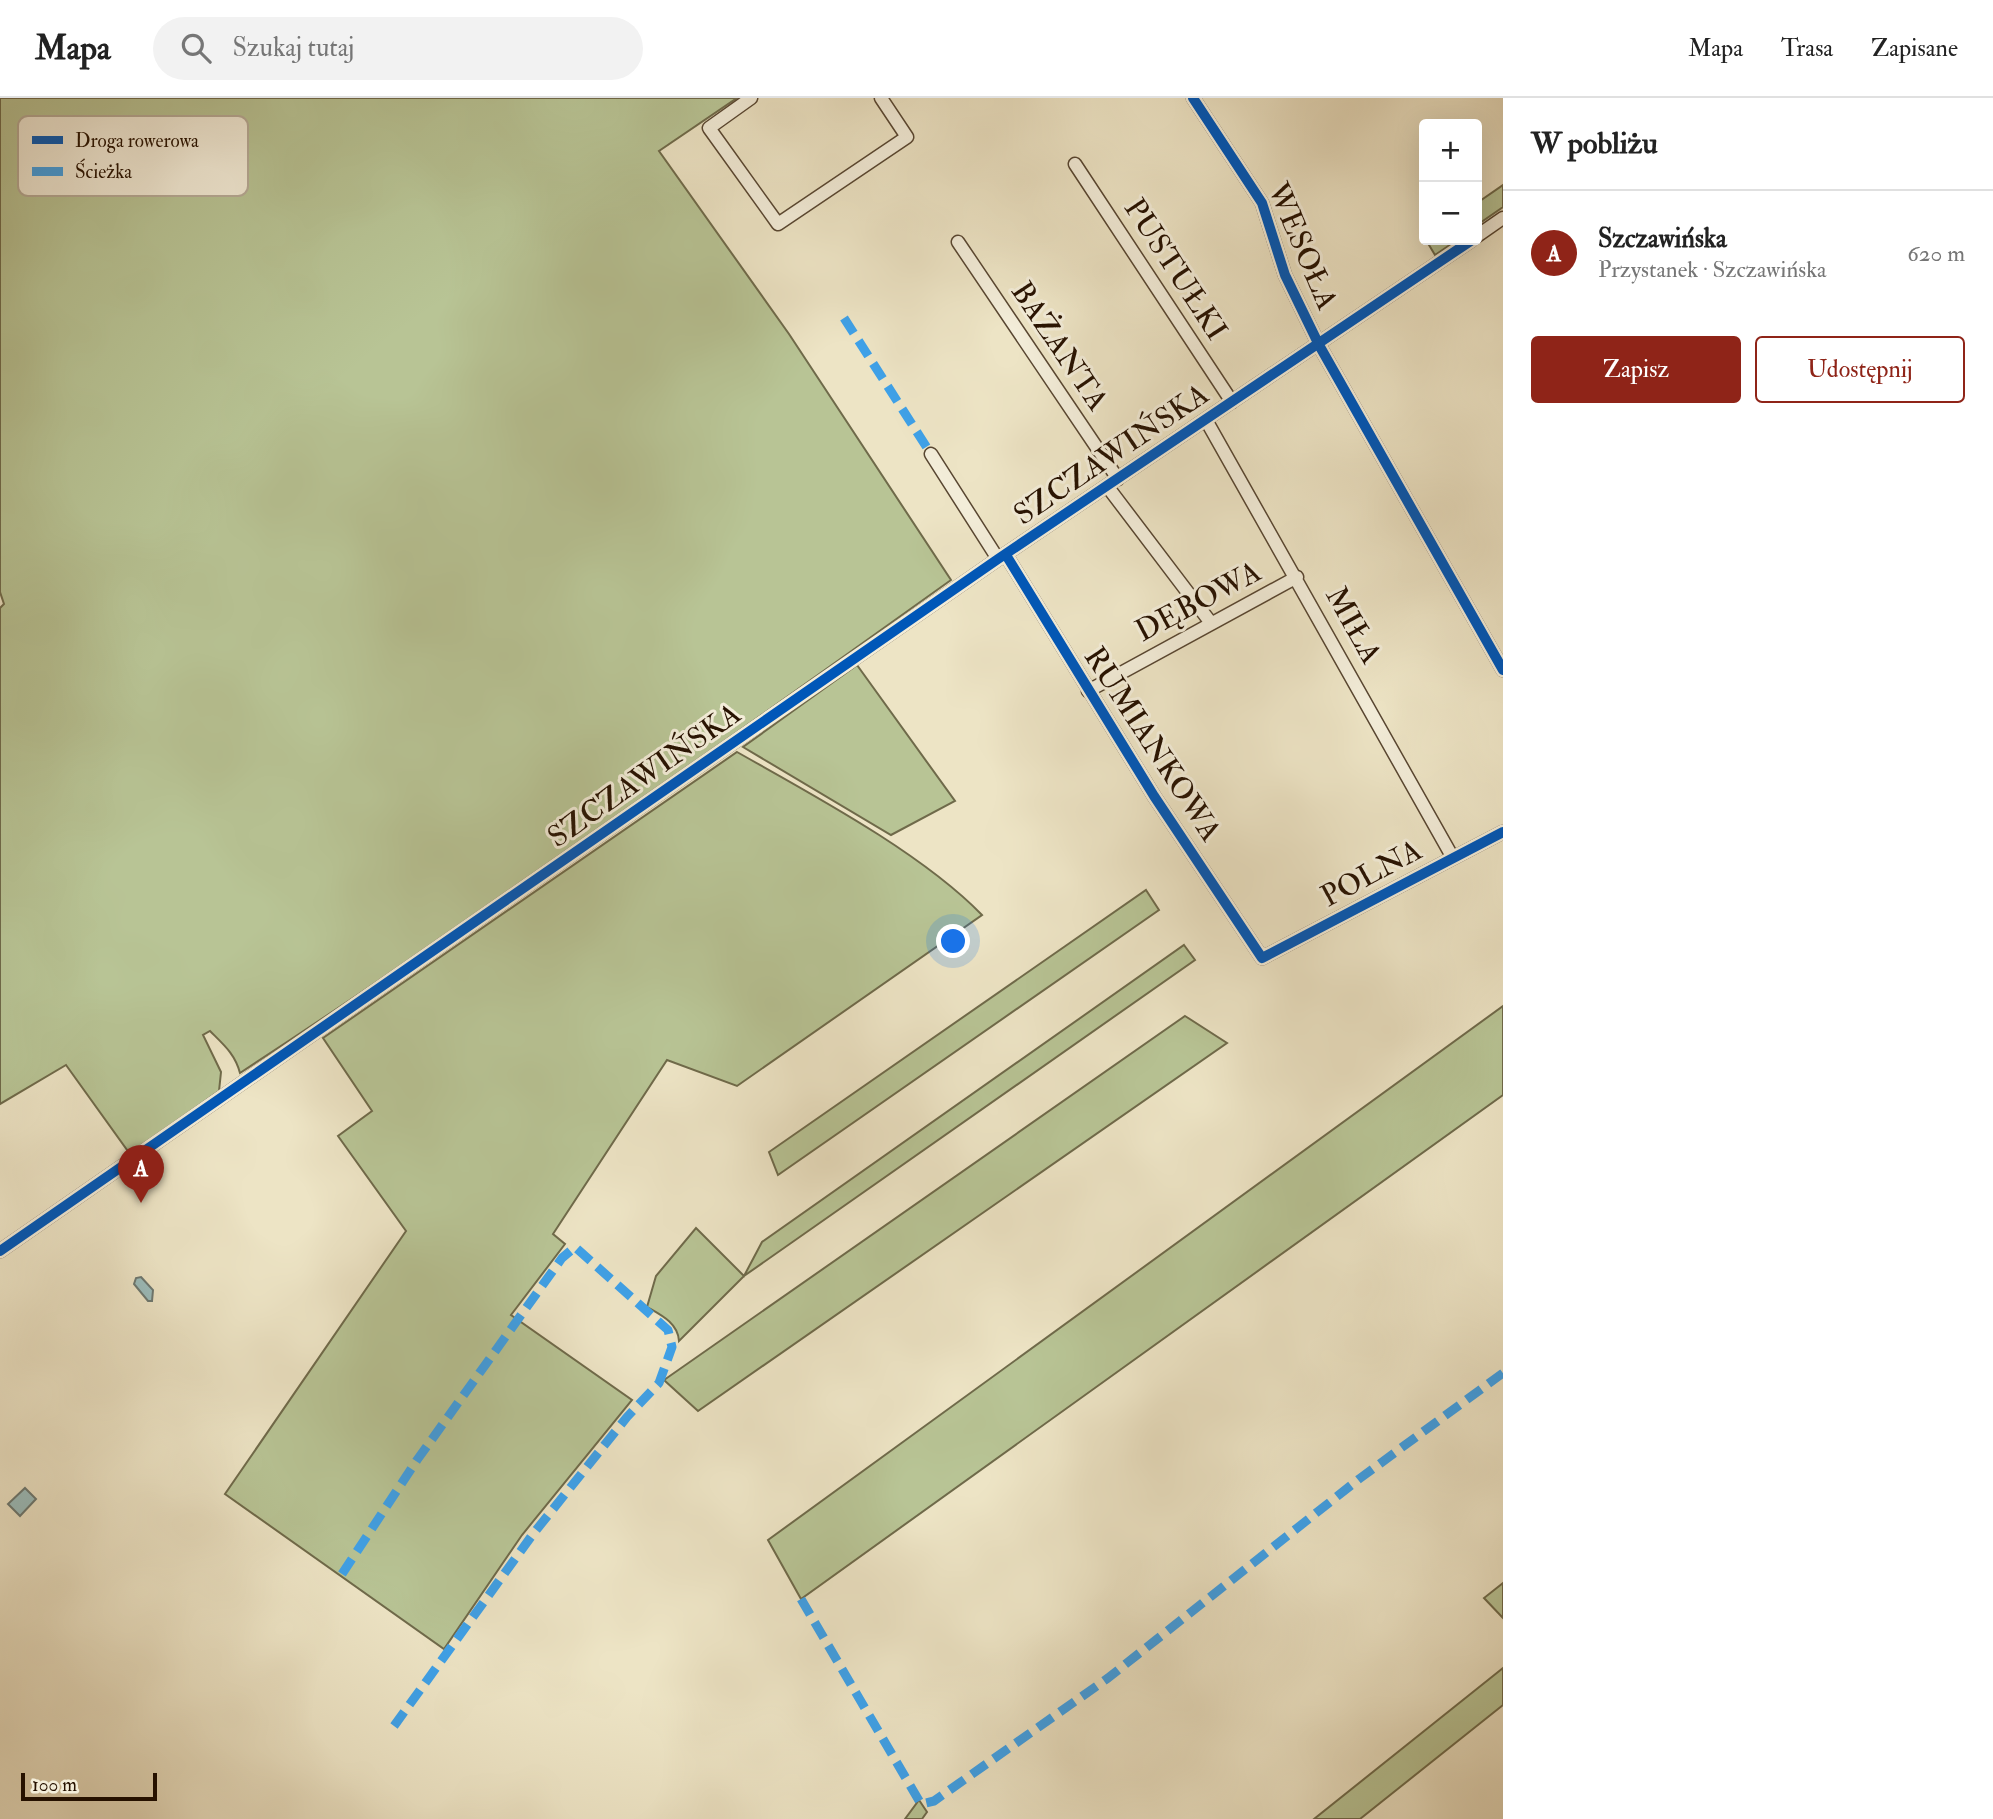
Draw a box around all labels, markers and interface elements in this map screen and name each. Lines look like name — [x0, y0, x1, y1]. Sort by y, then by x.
search box — [153, 17, 643, 80]
text: Mapa — [35, 28, 111, 69]
icon: search — [177, 29, 215, 67]
text: Szukaj tutaj — [233, 32, 354, 64]
text: Mapa — [1688, 33, 1743, 64]
text: Trasa — [1781, 33, 1833, 64]
text: Zapisane — [1871, 33, 1958, 64]
legend — [18, 116, 248, 196]
map controls — [1419, 119, 1482, 245]
button: + — [1419, 119, 1482, 182]
text: W pobliżu — [1531, 125, 1658, 162]
text: Droga rowerowa — [75, 129, 199, 153]
text: Ścieżka — [75, 158, 132, 184]
street label: WESOŁA — [1259, 176, 1346, 315]
button: − — [1419, 182, 1482, 245]
street label: PUSTUŁKI — [1116, 191, 1235, 347]
text: Szczawińska — [1598, 223, 1727, 255]
text: A — [1547, 239, 1561, 268]
text: 620 m — [1907, 239, 1965, 268]
text: Przystanek · Szczawińska — [1598, 255, 1826, 284]
street label: BAŻANTA — [1003, 275, 1116, 418]
button: Zapisz — [1531, 336, 1741, 403]
button: Udostępnij — [1755, 336, 1965, 403]
street label: SZCZAWIŃSKA — [1007, 376, 1216, 533]
street label: DĘBOWA — [1129, 553, 1267, 650]
street label: MIŁA — [1317, 580, 1390, 670]
street label: RUMIANKOWA — [1076, 640, 1229, 848]
street label: SZCZAWIŃSKA — [541, 695, 748, 856]
street label: POLNA — [1315, 832, 1428, 915]
your location — [936, 924, 970, 958]
pin: A — [118, 1145, 164, 1203]
scale bar — [21, 1770, 158, 1802]
text: 100 m — [32, 1773, 77, 1797]

